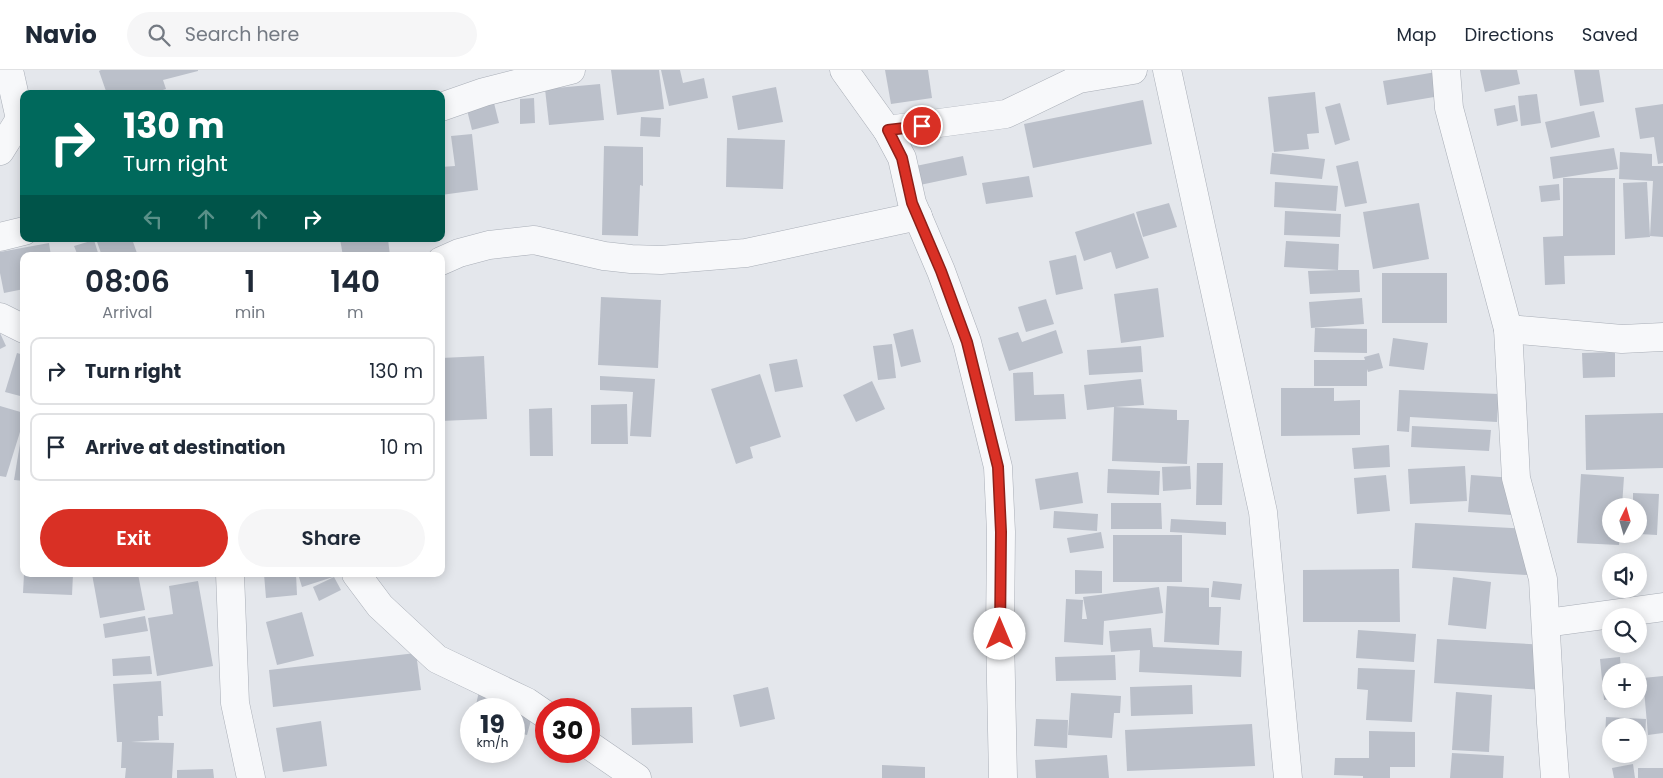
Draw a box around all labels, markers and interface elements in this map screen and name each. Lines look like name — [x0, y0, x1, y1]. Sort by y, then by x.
search box — [127, 12, 477, 57]
text: Navio — [25, 18, 97, 51]
icon: search — [145, 21, 173, 49]
text: Search here — [185, 21, 299, 48]
text: Map — [1397, 22, 1436, 47]
text: Directions — [1464, 22, 1554, 47]
text: Saved — [1582, 22, 1638, 47]
text: 130 m — [123, 101, 225, 150]
pin — [901, 105, 943, 147]
icon: right — [40, 110, 105, 175]
icon: arrive — [908, 112, 936, 140]
text: Turn right — [123, 148, 228, 179]
icon: left — [139, 205, 167, 233]
icon: ahead — [192, 205, 220, 233]
icon: ahead — [245, 205, 273, 233]
icon: right — [298, 205, 326, 233]
text: 08:06 — [85, 260, 170, 303]
text: 1 — [245, 260, 255, 303]
text: 140 — [330, 260, 380, 303]
text: Arrival — [102, 301, 153, 324]
text: min — [235, 301, 265, 324]
text: m — [347, 301, 363, 324]
icon: right — [42, 357, 70, 385]
text: Turn right — [85, 358, 181, 385]
text: 130 m — [369, 358, 423, 385]
icon: arrive — [42, 433, 70, 461]
text: Arrive at destination — [85, 434, 286, 461]
text: 10 m — [380, 434, 423, 461]
north arrow — [1602, 498, 1648, 542]
map controls — [1602, 498, 1647, 763]
button: Exit — [40, 509, 228, 567]
button: Share — [238, 509, 425, 567]
button: sound — [1602, 553, 1647, 598]
position arrow — [973, 607, 1025, 659]
button: search — [1602, 608, 1647, 653]
button: + — [1602, 663, 1647, 708]
speed limit sign: 30 — [535, 698, 600, 763]
text: 19 — [480, 707, 505, 742]
button: − — [1602, 718, 1647, 763]
text: km/h — [477, 734, 508, 751]

